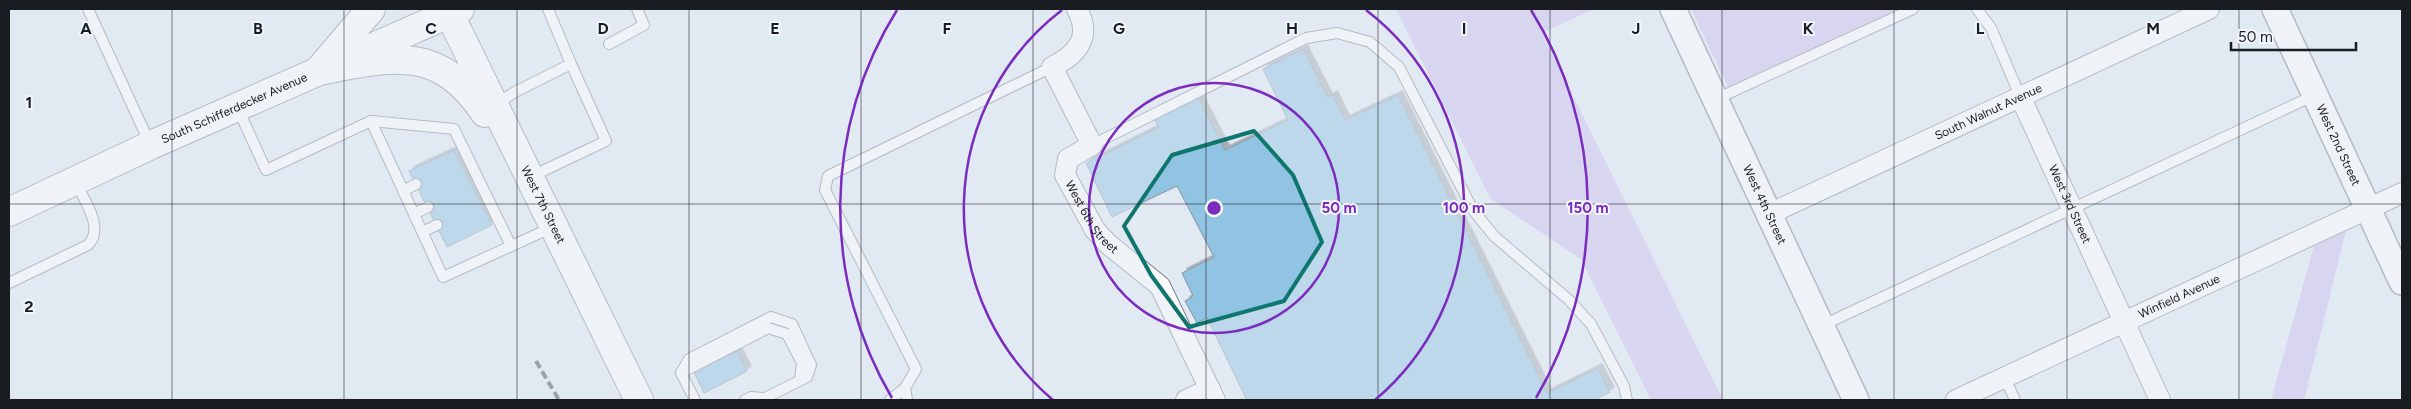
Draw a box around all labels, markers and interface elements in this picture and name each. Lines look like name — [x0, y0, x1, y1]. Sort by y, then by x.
text: A — [80, 19, 92, 38]
text: B — [253, 19, 263, 38]
text: C — [425, 19, 437, 38]
text: D — [597, 19, 609, 38]
text: E — [770, 19, 780, 38]
text: F — [943, 19, 952, 38]
text: G — [1113, 19, 1125, 38]
text: H — [1286, 19, 1298, 38]
text: I — [1462, 19, 1466, 38]
text: J — [1632, 19, 1640, 38]
text: K — [1803, 19, 1814, 38]
text: L — [1976, 19, 1985, 38]
text: M — [2146, 19, 2160, 38]
scale bar — [2231, 20, 2356, 52]
text: 50 m — [2238, 28, 2273, 46]
street label: South Schifferdecker Avenue — [159, 70, 310, 147]
street label: South Walnut Avenue — [1933, 81, 2045, 143]
text: 1 — [26, 93, 32, 112]
street label: West 2nd Street — [2313, 102, 2363, 188]
street label: West 7th Street — [518, 163, 568, 246]
street label: West 4th Street — [1740, 163, 1789, 247]
street label: West 3rd Street — [2046, 163, 2094, 246]
street label: West 6th Street — [1062, 178, 1121, 257]
centre of rings — [1205, 199, 1223, 217]
text: 50 m — [1321, 199, 1357, 217]
text: 100 m — [1443, 199, 1485, 217]
text: 150 m — [1567, 199, 1609, 217]
street label: Winfield Avenue — [2136, 271, 2222, 321]
text: 2 — [24, 297, 34, 316]

